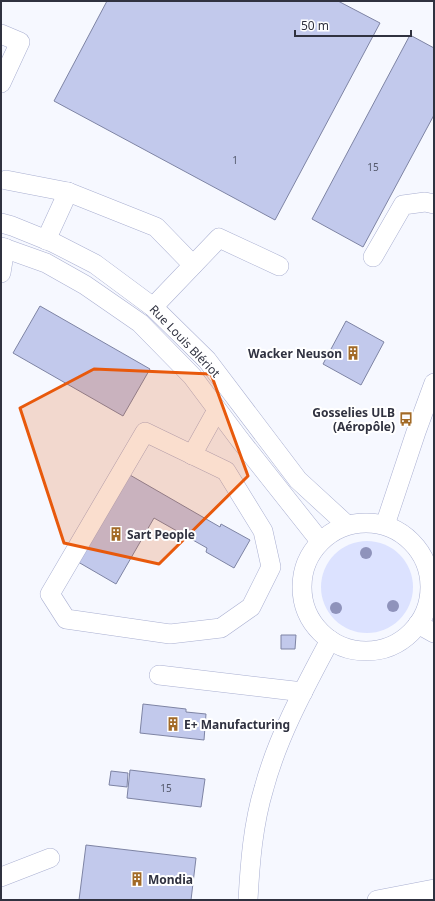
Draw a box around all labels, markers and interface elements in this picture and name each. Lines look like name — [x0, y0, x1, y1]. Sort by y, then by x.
scale bar — [295, 12, 411, 38]
text: 50 m — [301, 17, 329, 34]
house number: 1 — [232, 153, 238, 167]
house number: 15 — [367, 160, 379, 174]
street label: Rue Louis Blériot — [146, 301, 225, 382]
place label: Wacker Neuson — [248, 345, 342, 362]
building icon: Wacker Neuson — [345, 345, 361, 361]
place label: Gosselies ULB (Aéropôle) — [312, 404, 395, 435]
bus stop icon: Gosselies ULB (Aéropôle) — [398, 411, 414, 427]
building icon: Sart People — [108, 526, 124, 542]
place label: Sart People — [127, 526, 195, 543]
building icon: E+ Manufacturing — [165, 716, 181, 732]
place label: E+ Manufacturing — [184, 716, 290, 733]
house number: 15 — [160, 781, 172, 795]
building icon: Mondia — [129, 871, 145, 887]
place label: Mondia — [148, 871, 193, 888]

